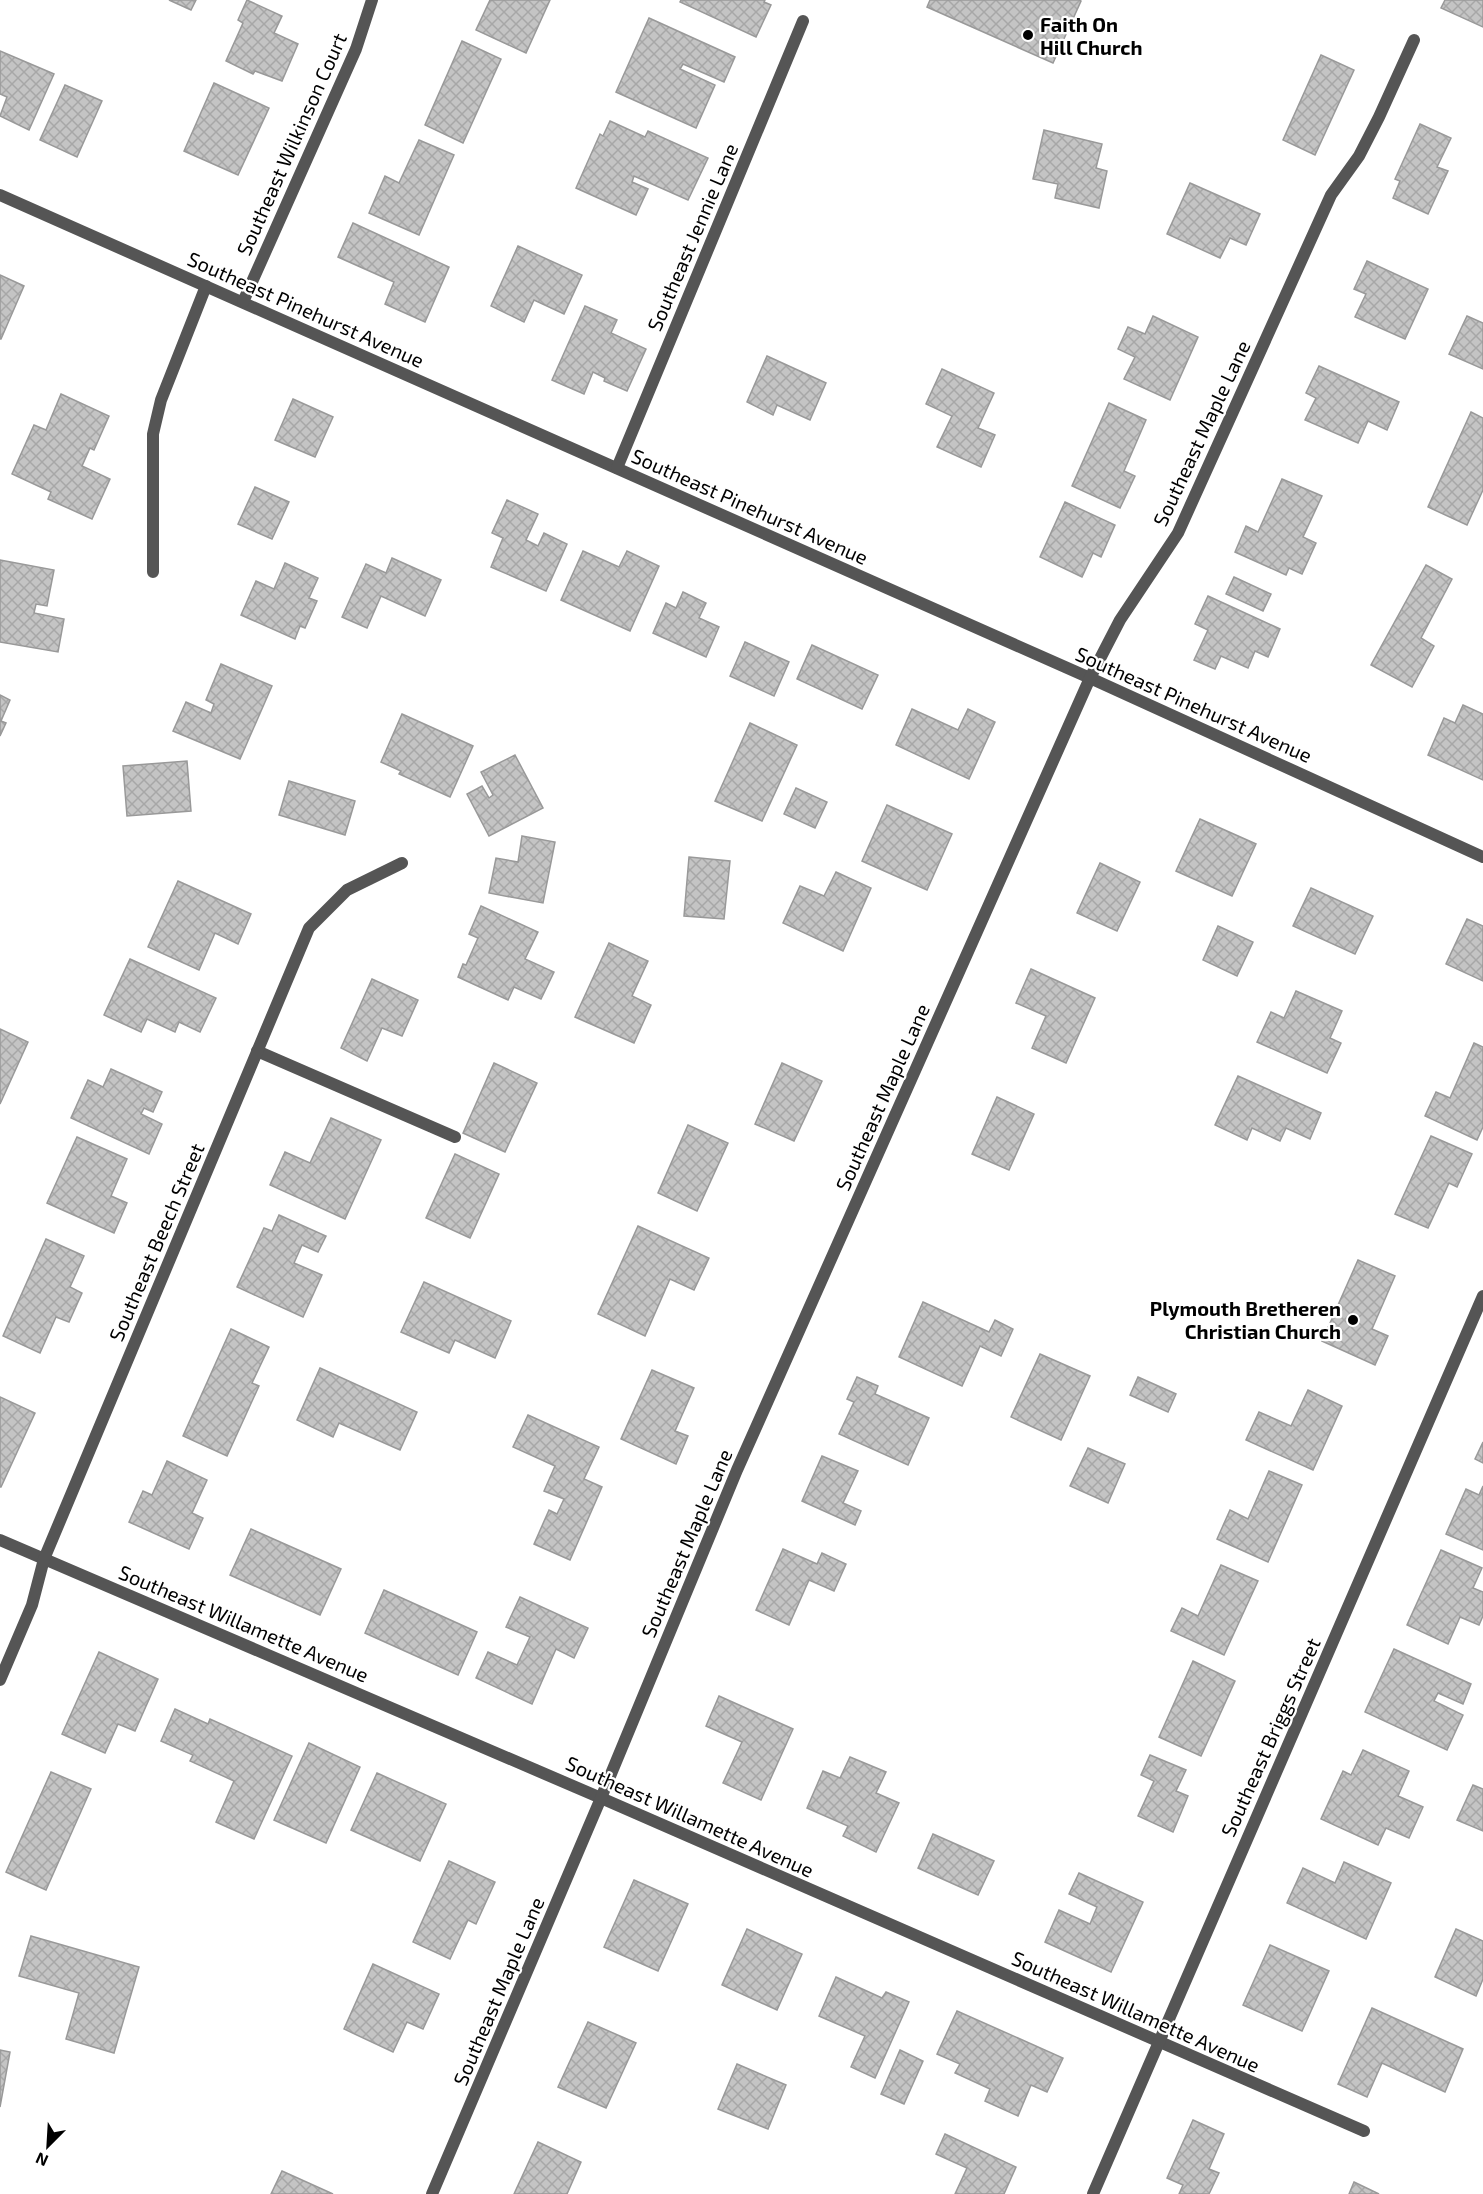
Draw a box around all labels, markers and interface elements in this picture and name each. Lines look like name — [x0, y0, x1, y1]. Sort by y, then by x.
place label: Faith On Hill Church — [1040, 12, 1143, 59]
marker: Faith On Hill Church — [1021, 28, 1035, 42]
street label: Southeast Wilkinson Court — [231, 29, 351, 259]
street label: Southeast Jennie Lane — [642, 140, 742, 334]
street label: Southeast Pinehurst Avenue — [184, 246, 428, 372]
street label: Southeast Maple Lane — [1147, 336, 1255, 530]
street label: Southeast Pinehurst Avenue — [628, 443, 872, 569]
street label: Southeast Pinehurst Avenue — [1072, 641, 1316, 767]
street label: Southeast Maple Lane — [830, 1000, 934, 1194]
street label: Southeast Beech Street — [103, 1139, 209, 1344]
place label: Plymouth Bretheren Christian Church — [1150, 1296, 1341, 1343]
marker: Plymouth Bretheren Christian Church — [1346, 1313, 1360, 1327]
street label: Southeast Maple Lane — [635, 1445, 737, 1641]
street label: Southeast Willamette Avenue — [116, 1559, 372, 1687]
street label: Southeast Briggs Street — [1215, 1634, 1325, 1840]
street label: Southeast Willamette Avenue — [562, 1750, 818, 1882]
street label: Southeast Maple Lane — [447, 1893, 549, 2089]
street label: Southeast Willamette Avenue — [1008, 1945, 1264, 2077]
north arrow — [18, 2116, 78, 2176]
text: N — [33, 2149, 51, 2171]

